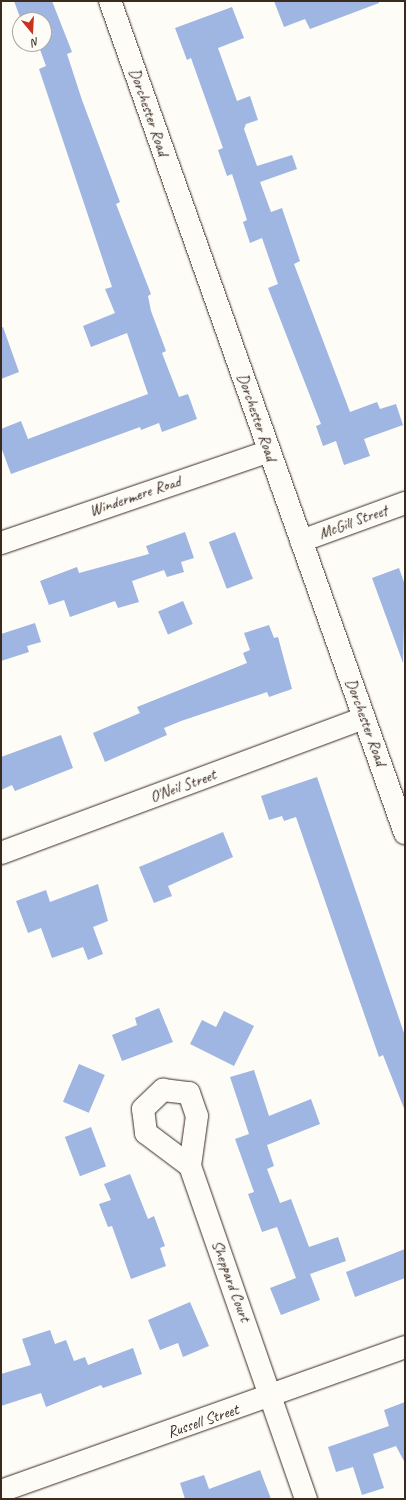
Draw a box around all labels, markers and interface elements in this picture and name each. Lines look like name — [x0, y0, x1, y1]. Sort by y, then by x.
north arrow — [12, 12, 52, 52]
text: N — [30, 35, 41, 50]
street label: Dorchester Road — [125, 66, 173, 158]
street label: Dorchester Road — [233, 371, 281, 463]
street label: Windermere Road — [87, 471, 183, 521]
street label: McGill Street — [316, 501, 390, 543]
street label: Dorchester Road — [341, 676, 391, 768]
street label: O'Neil Street — [147, 765, 219, 807]
street label: Sheppard Court — [207, 1238, 255, 1324]
street label: Russell Street — [165, 1400, 241, 1442]

